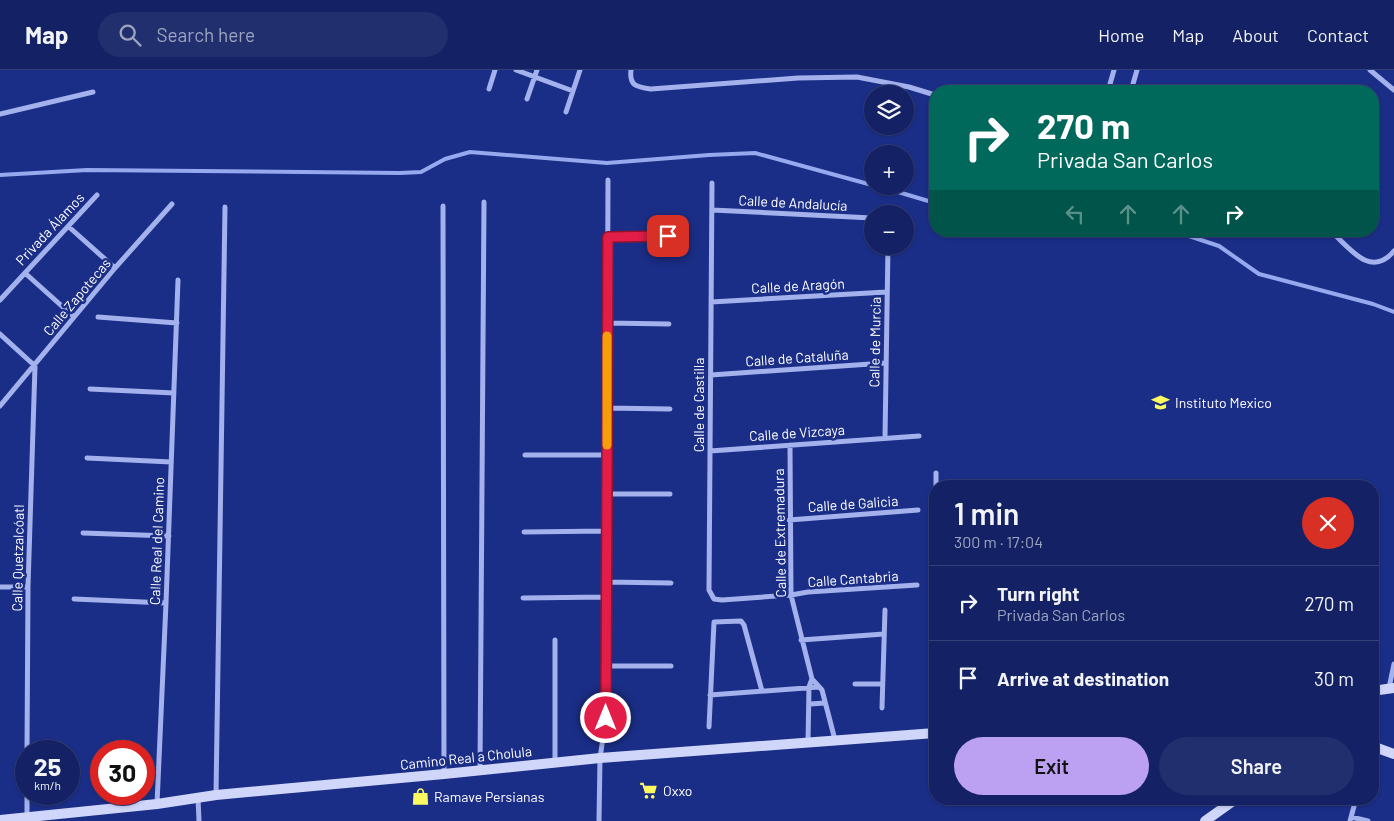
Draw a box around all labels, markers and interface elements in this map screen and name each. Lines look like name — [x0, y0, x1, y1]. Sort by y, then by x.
search box — [98, 12, 448, 57]
text: Map — [25, 20, 68, 49]
icon: search — [116, 21, 144, 49]
text: Search here — [156, 23, 255, 46]
text: Home — [1098, 24, 1144, 46]
text: Map — [1172, 24, 1204, 46]
text: About — [1232, 24, 1279, 46]
text: Contact — [1307, 24, 1369, 46]
map controls — [864, 85, 914, 255]
button: layers — [864, 85, 914, 135]
text: 270 m — [1037, 104, 1130, 146]
icon: right — [954, 105, 1019, 170]
button: + — [864, 145, 914, 195]
text: Privada San Carlos — [1037, 146, 1213, 172]
street label: Privada Álamos — [12, 189, 88, 268]
street label: Calle de Andalucía — [738, 191, 848, 214]
icon: left — [1061, 200, 1089, 228]
icon: ahead — [1114, 200, 1142, 228]
icon: ahead — [1167, 200, 1195, 228]
icon: right — [1220, 200, 1248, 228]
button: − — [864, 205, 914, 255]
pin — [647, 215, 689, 257]
icon: arrive — [654, 222, 682, 250]
street label: Calle Zapotecas — [39, 254, 114, 339]
street label: Calle de Aragón — [751, 275, 845, 296]
street label: Calle de Murcia — [865, 296, 884, 387]
street label: Calle de Cataluña — [745, 345, 849, 370]
street label: Calle de Castilla — [690, 358, 707, 452]
school or university icon: Instituto Mexico — [1151, 393, 1171, 413]
place label: Instituto Mexico — [1175, 394, 1272, 411]
street label: Calle de Vizcaya — [748, 421, 845, 444]
street label: Calle de Extremadura — [770, 468, 789, 598]
street label: Calle Real del Camino — [146, 477, 167, 605]
street label: Calle de Galicia — [807, 492, 899, 515]
text: 1 min — [954, 495, 1019, 531]
button: close — [1302, 497, 1354, 549]
street label: Calle Quetzalcóatl — [8, 504, 27, 612]
text: 300 m · 17:04 — [954, 532, 1043, 551]
street label: Calle Cantabria — [807, 567, 899, 590]
text: Turn right — [997, 582, 1079, 605]
icon: right — [954, 589, 982, 617]
text: 270 m — [1305, 592, 1354, 615]
text: Privada San Carlos — [997, 605, 1125, 624]
icon: arrive — [954, 664, 982, 692]
text: Arrive at destination — [997, 667, 1169, 690]
text: 30 m — [1314, 667, 1354, 690]
position arrow — [579, 691, 631, 743]
button: Exit — [954, 737, 1149, 795]
button: Share — [1159, 737, 1354, 795]
speed limit sign: 30 — [90, 740, 155, 805]
street label: Camino Real a Cholula — [399, 742, 533, 773]
text: 25 — [34, 751, 61, 781]
text: km/h — [34, 778, 61, 792]
supermarket icon: Oxxo — [639, 781, 659, 801]
place label: Oxxo — [663, 782, 692, 799]
shop icon: Ramave Persianas — [410, 787, 430, 807]
place label: Ramave Persianas — [434, 788, 545, 805]

